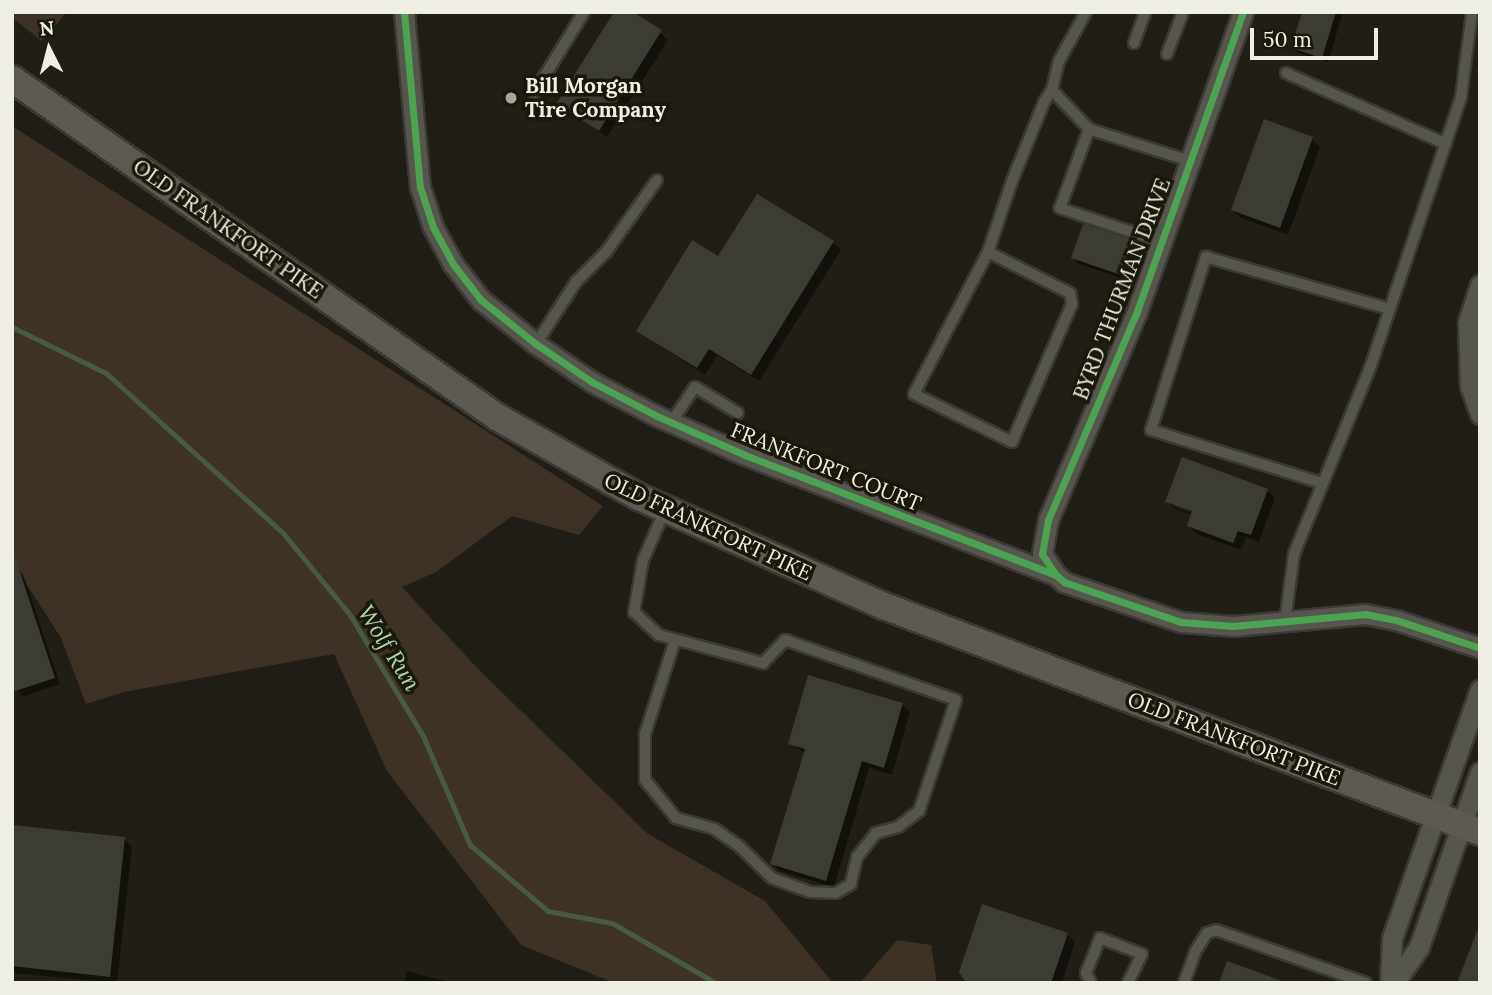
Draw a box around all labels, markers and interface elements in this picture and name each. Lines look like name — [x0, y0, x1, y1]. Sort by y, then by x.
north arrow — [14, 14, 84, 84]
scale bar — [1254, 14, 1382, 58]
text: N — [38, 15, 55, 41]
text: 50 m — [1263, 26, 1312, 53]
place label: Bill Morgan Tire Company — [525, 73, 666, 123]
marker: Bill Morgan Tire Company — [503, 90, 519, 106]
street label: OLD FRANKFORT PIKE — [128, 154, 328, 304]
street label: BYRD THURMAN DRIVE — [1068, 175, 1176, 403]
street label: FRANKFORT COURT — [727, 417, 925, 517]
street label: OLD FRANKFORT PIKE — [600, 468, 816, 586]
water label: Wolf Run — [352, 600, 426, 696]
street label: OLD FRANKFORT PIKE — [1124, 687, 1344, 791]

